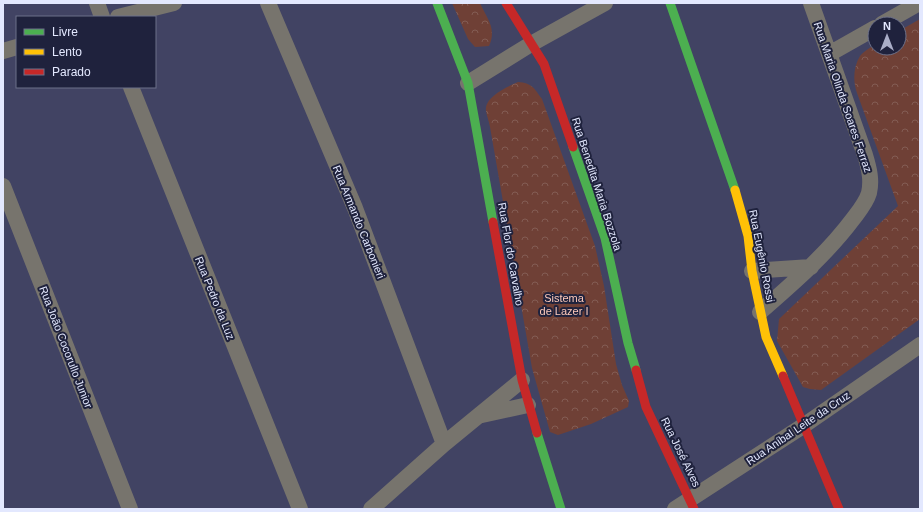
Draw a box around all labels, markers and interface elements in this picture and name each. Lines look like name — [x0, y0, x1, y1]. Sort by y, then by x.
legend — [16, 16, 156, 88]
north arrow — [867, 16, 907, 56]
street label: Rua Maria Olinda Soares Ferraz — [812, 20, 874, 174]
text: N — [883, 20, 891, 32]
text: Livre — [52, 25, 78, 39]
text: Lento — [52, 45, 82, 59]
text: Parado — [52, 65, 91, 79]
street label: Rua Benedita Maria Bozzola — [570, 116, 625, 253]
street label: Rua Armando Carbonieri — [331, 164, 387, 280]
street label: Rua Flor do Carvalho — [496, 201, 526, 307]
street label: Rua Eugênio Rossi — [747, 209, 777, 303]
street label: Rua Pedro da Luz — [193, 255, 237, 341]
street label: Rua João Cocorullo Junior — [37, 284, 95, 410]
park label: Sistema de Lazer I — [540, 292, 588, 317]
street label: Rua Aníbal Leite da Cruz — [744, 389, 852, 467]
street label: Rua José Alves — [659, 415, 703, 489]

